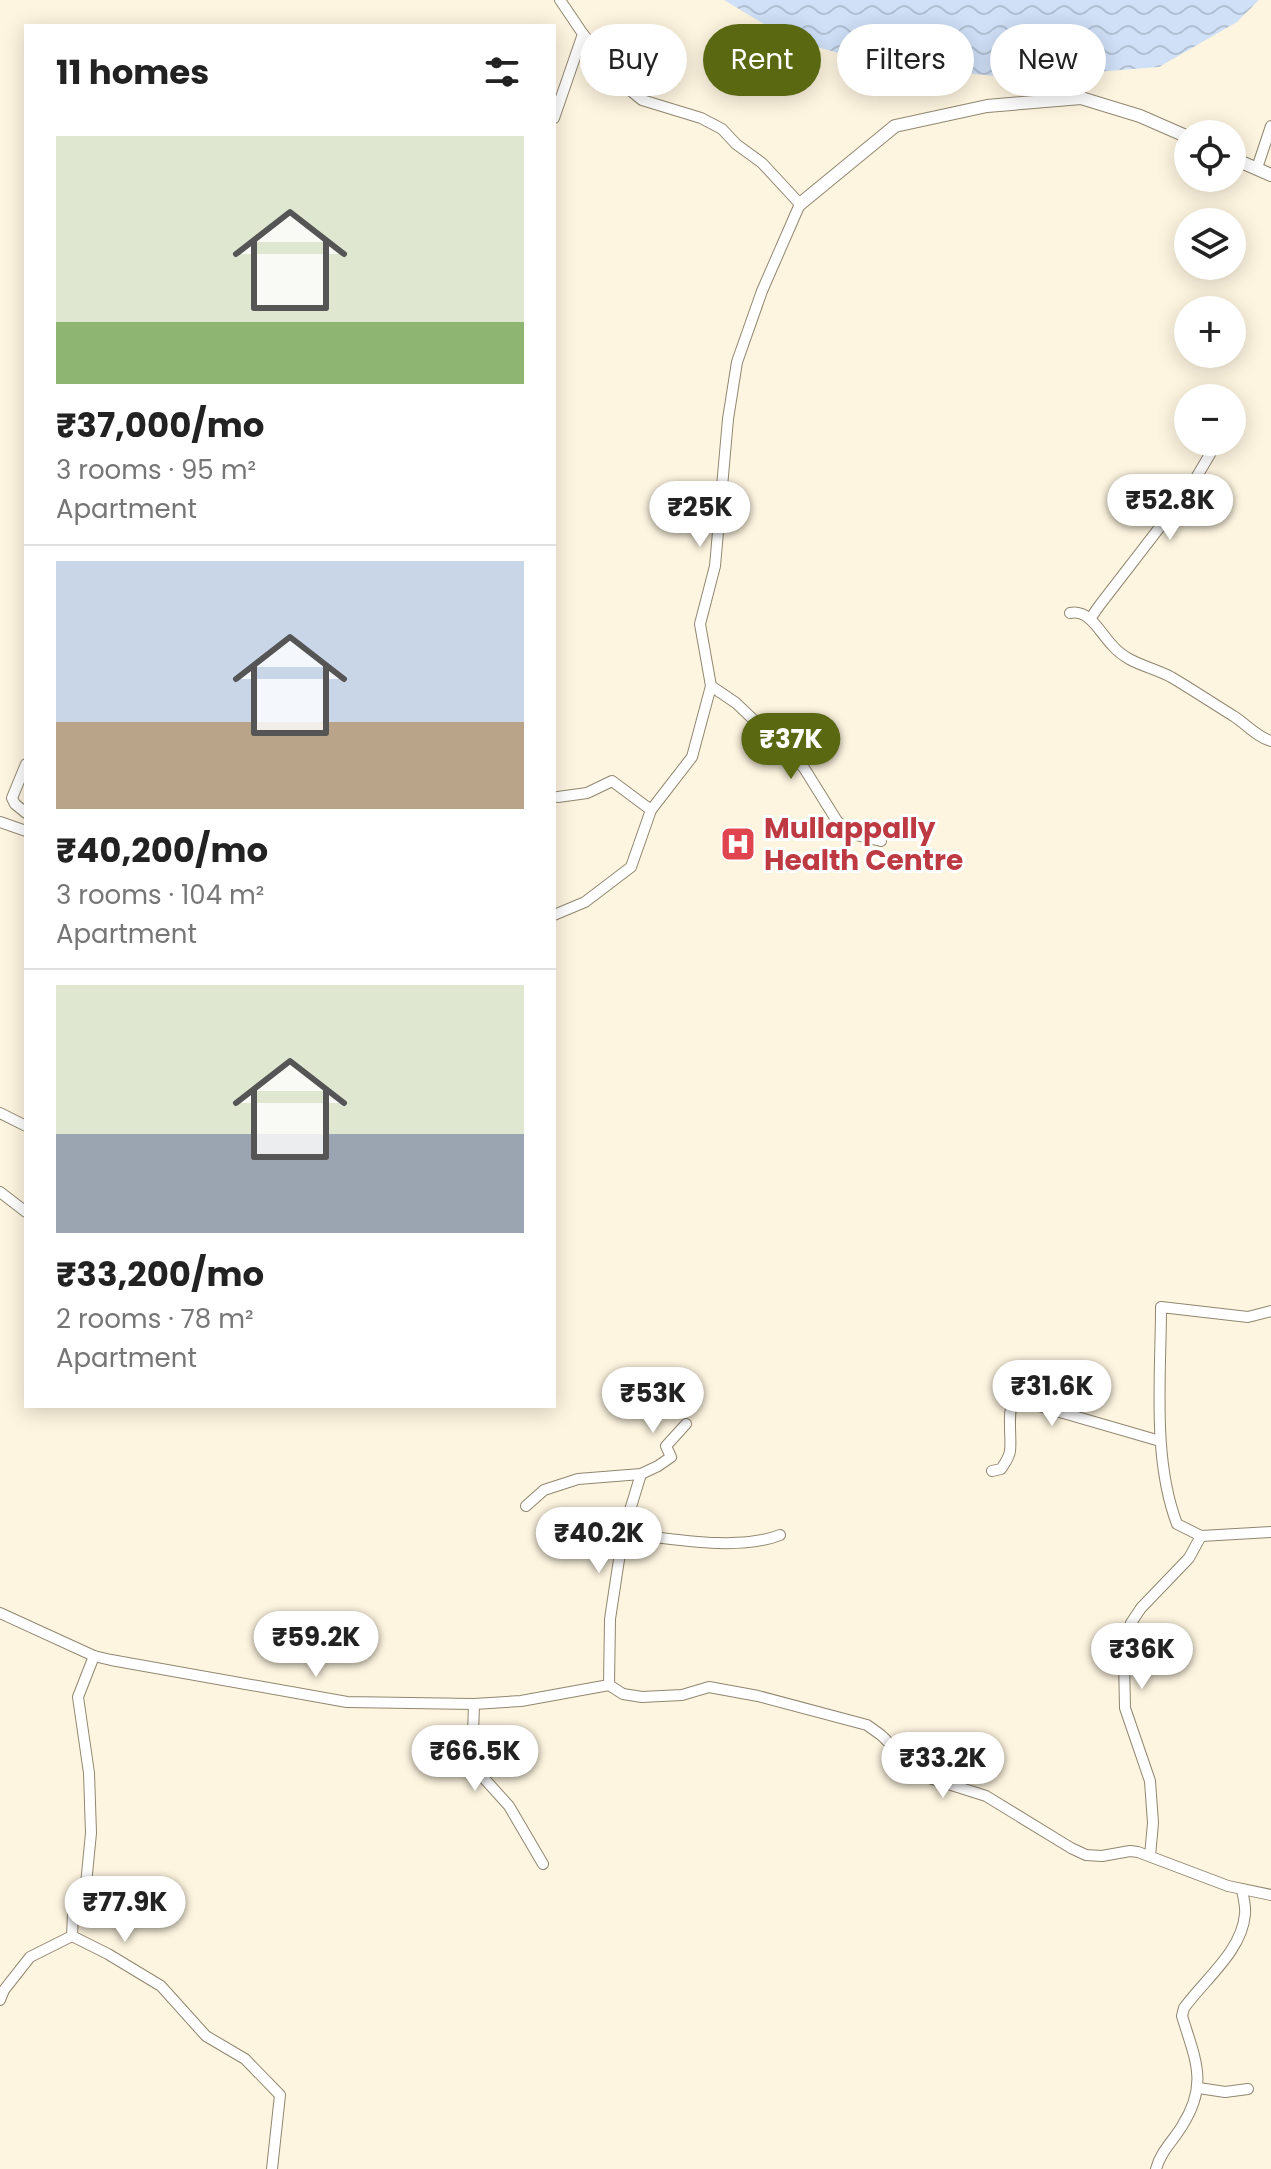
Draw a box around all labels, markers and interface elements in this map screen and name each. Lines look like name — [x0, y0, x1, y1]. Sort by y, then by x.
chip: Buy — [580, 24, 687, 96]
chip: Rent — [703, 24, 821, 96]
chip: Filters — [837, 24, 974, 96]
chip: New — [990, 24, 1106, 96]
text: 11 homes — [56, 48, 209, 96]
icon: filters — [480, 50, 524, 94]
map controls — [1174, 120, 1246, 456]
button: locate — [1174, 120, 1246, 192]
icon: home — [218, 188, 362, 332]
button: layers — [1174, 208, 1246, 280]
button: + — [1174, 296, 1246, 368]
button: − — [1174, 384, 1246, 456]
text: ₹37,000/mo — [56, 401, 264, 449]
text: 3 rooms · 95 m² — [56, 452, 256, 488]
pin: ₹52.8K — [1105, 474, 1235, 542]
pin: ₹25K — [653, 481, 747, 549]
text: ₹52.8K — [1125, 482, 1215, 518]
text: ₹25K — [667, 489, 733, 525]
text: Apartment — [56, 491, 197, 527]
icon: home — [218, 613, 362, 757]
pin: ₹37K — [744, 713, 838, 781]
text: ₹37K — [759, 721, 823, 757]
place label: Mullappally Health Centre — [764, 809, 963, 880]
hospital icon: Mullappally Health Centre — [719, 825, 757, 863]
text: ₹40,200/mo — [56, 826, 268, 874]
text: 3 rooms · 104 m² — [56, 877, 264, 913]
text: Apartment — [56, 916, 197, 952]
icon: home — [218, 1037, 362, 1181]
text: ₹33,200/mo — [56, 1250, 264, 1298]
text: 2 rooms · 78 m² — [56, 1301, 254, 1337]
text: Apartment — [56, 1340, 197, 1376]
pin: ₹31.6K — [987, 1360, 1117, 1428]
pin: ₹53K — [606, 1367, 700, 1435]
text: ₹31.6K — [1010, 1368, 1094, 1404]
text: ₹53K — [620, 1375, 686, 1411]
pin: ₹40.2K — [534, 1507, 664, 1575]
text: ₹40.2K — [554, 1515, 644, 1551]
pin: ₹59.2K — [251, 1611, 381, 1679]
text: ₹59.2K — [272, 1619, 360, 1655]
pin: ₹36K — [1095, 1623, 1189, 1691]
text: ₹36K — [1109, 1631, 1175, 1667]
pin: ₹66.5K — [410, 1725, 540, 1793]
pin: ₹33.2K — [878, 1732, 1008, 1800]
text: ₹66.5K — [429, 1733, 521, 1769]
text: ₹33.2K — [899, 1740, 987, 1776]
pin: ₹77.9K — [60, 1876, 190, 1944]
text: ₹77.9K — [83, 1884, 167, 1920]

